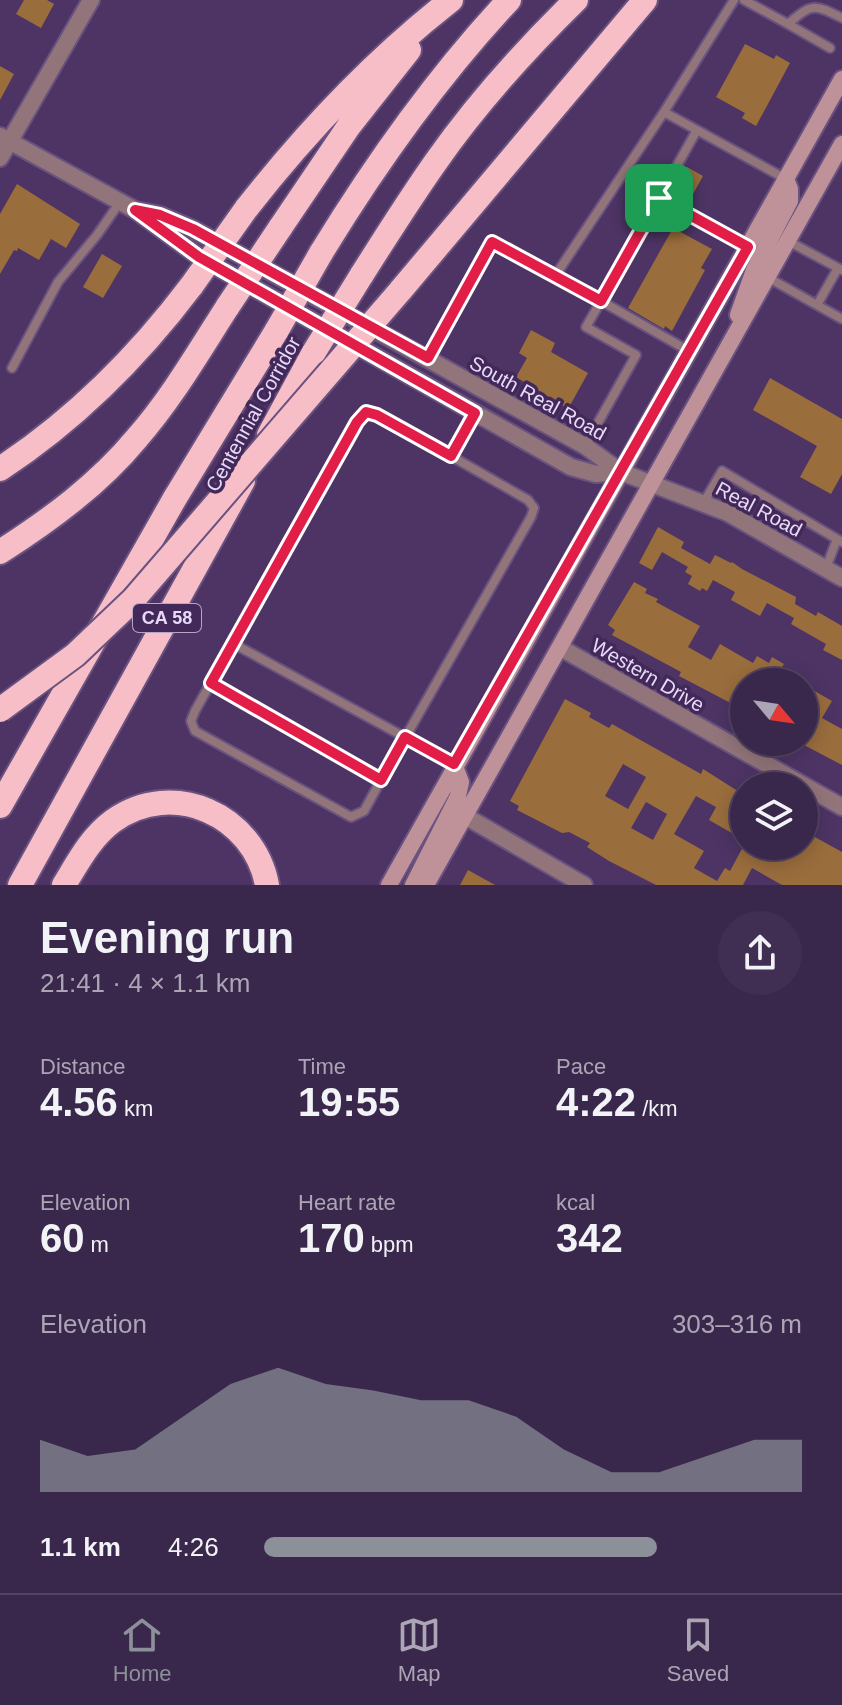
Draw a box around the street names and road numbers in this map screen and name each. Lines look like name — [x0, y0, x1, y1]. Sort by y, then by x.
street label: Centennial Corridor — [201, 333, 305, 495]
street label: South Real Road — [466, 351, 610, 445]
street label: Real Road — [712, 477, 806, 541]
road number: CA 58 — [133, 604, 201, 632]
street label: Western Drive — [588, 634, 708, 716]

